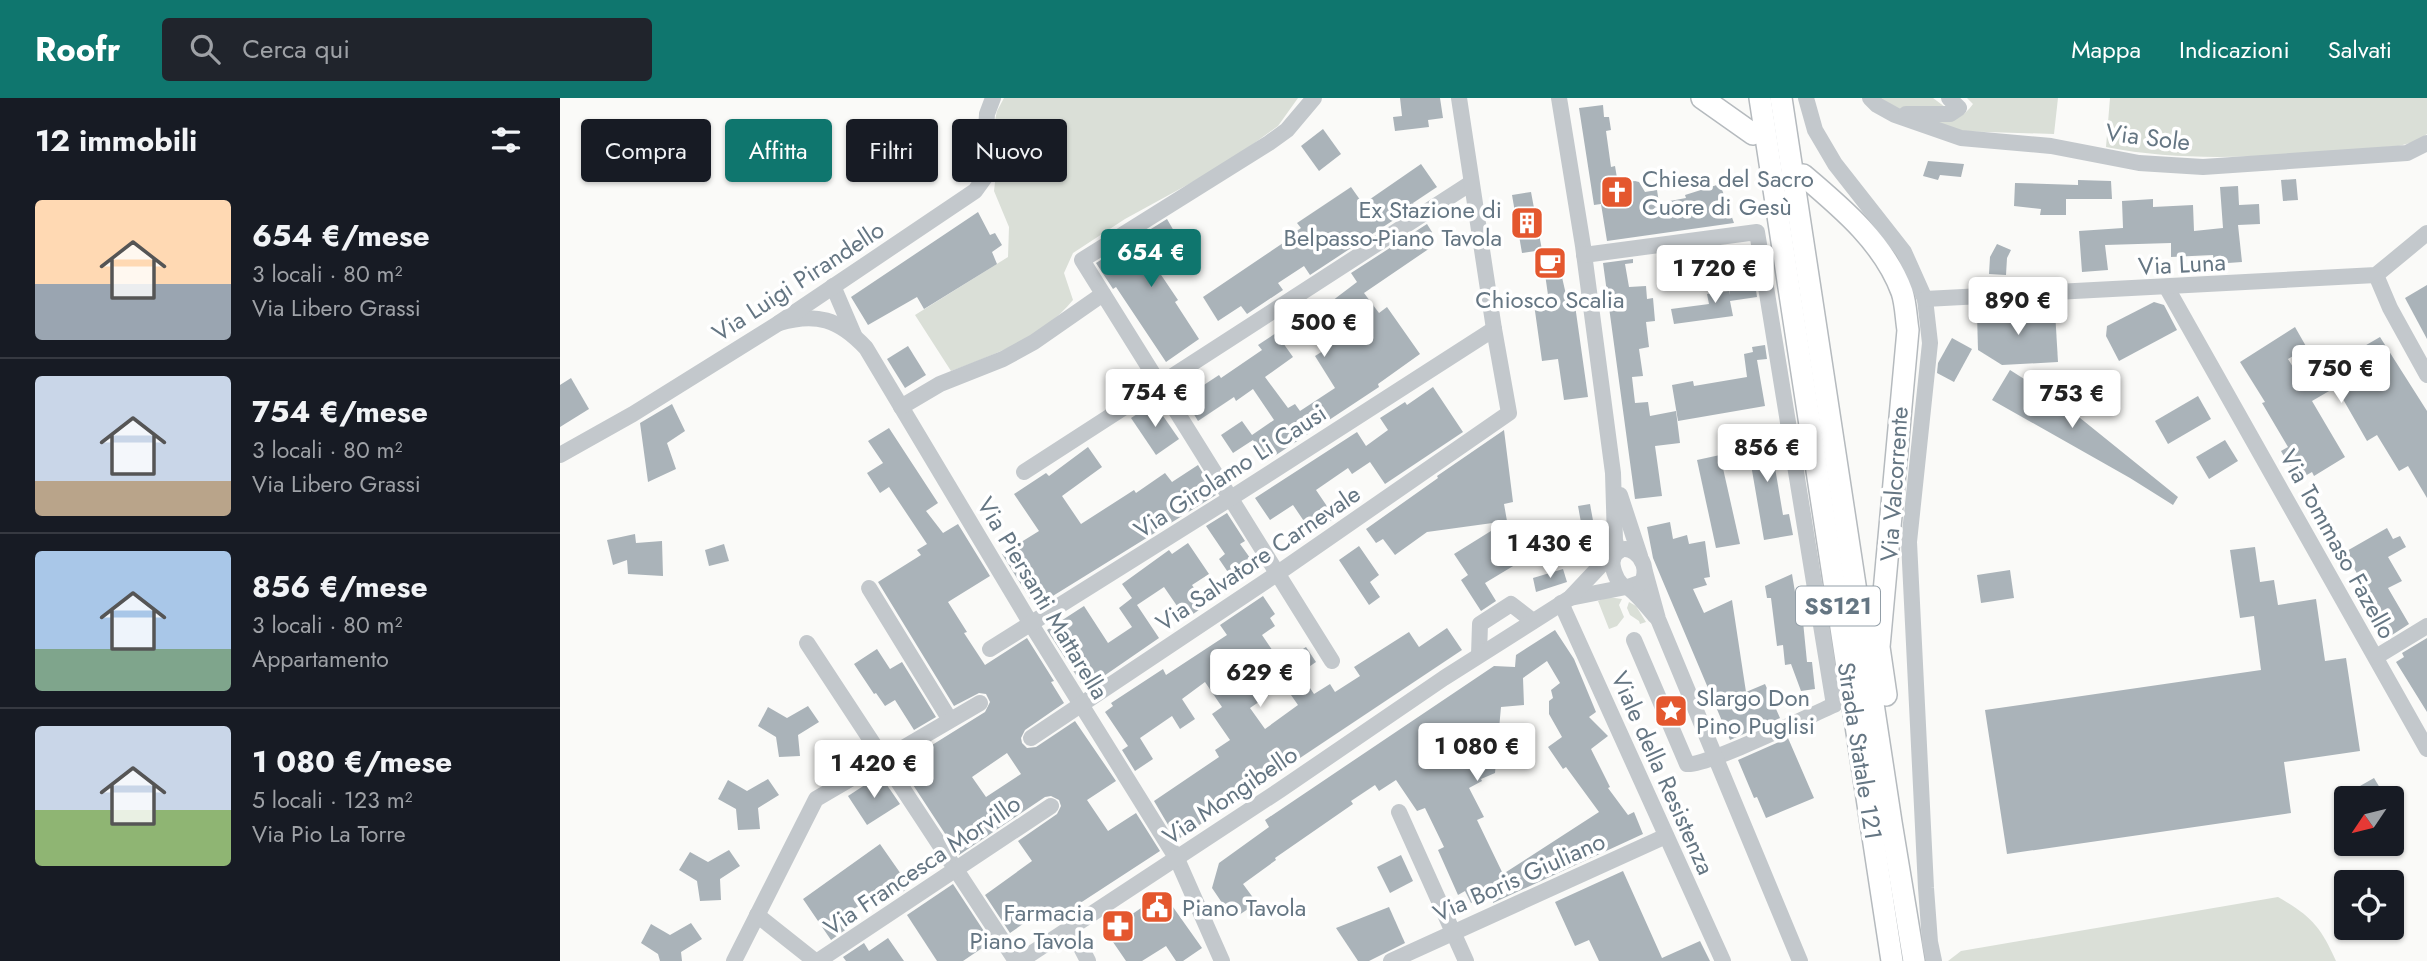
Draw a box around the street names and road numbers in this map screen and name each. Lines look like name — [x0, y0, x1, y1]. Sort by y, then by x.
street label: Via Sole — [2104, 114, 2192, 160]
street label: Via Luigi Pirandello — [705, 212, 891, 350]
street label: Via Luna — [2137, 244, 2227, 284]
street label: Via Girolamo Li Causi — [1127, 395, 1333, 547]
street label: Via Valcorrente — [1871, 405, 1917, 563]
street label: Via Tommaso Fazello — [2271, 443, 2405, 645]
street label: Via Salvatore Carnevale — [1149, 476, 1367, 640]
street label: Via Piersanti Mattarella — [969, 490, 1117, 706]
road number: SS121 — [1796, 586, 1880, 626]
street label: Strada Statale 121 — [1829, 660, 1891, 842]
street label: Viale della Resistenza — [1602, 666, 1724, 880]
street label: Via Mongibello — [1156, 737, 1304, 853]
street label: Via Francesca Morvillo — [817, 786, 1027, 944]
street label: Via Boris Giuliano — [1427, 823, 1611, 931]

